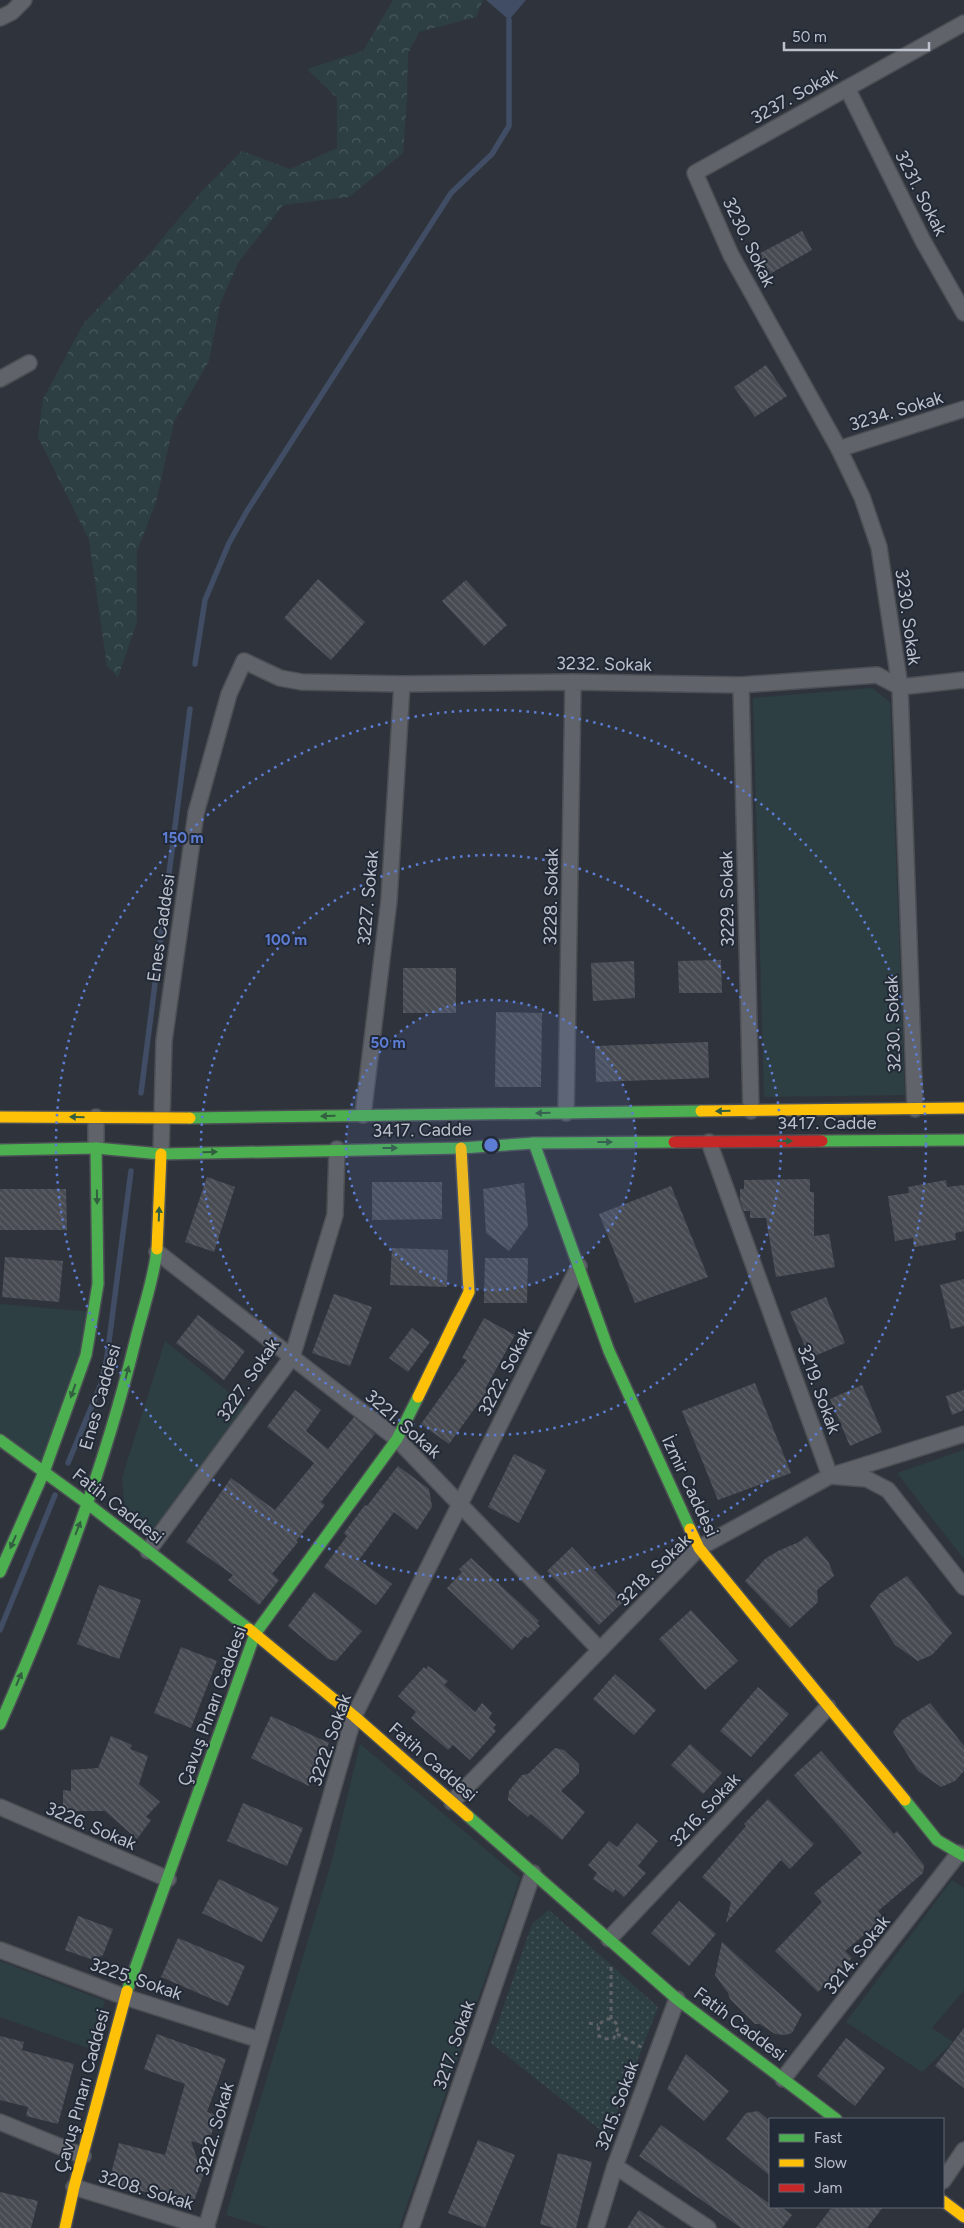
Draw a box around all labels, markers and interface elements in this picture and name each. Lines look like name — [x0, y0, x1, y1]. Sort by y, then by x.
scale bar — [784, 20, 929, 52]
text: 50 m — [792, 28, 827, 46]
street label: 3237. Sokak — [747, 63, 841, 129]
street label: 3231. Sokak — [890, 146, 952, 240]
street label: 3230. Sokak — [718, 193, 780, 291]
street label: 3234. Sokak — [846, 386, 946, 436]
street label: 3230. Sokak — [890, 567, 926, 667]
street label: 3232. Sokak — [556, 652, 652, 676]
text: 150 m — [162, 829, 204, 847]
street label: 3228. Sokak — [539, 848, 563, 946]
street label: 3227. Sokak — [353, 849, 383, 947]
street label: 3229. Sokak — [715, 850, 739, 947]
street label: Enes Caddesi — [143, 872, 179, 984]
text: 100 m — [265, 931, 307, 949]
street label: 3230. Sokak — [880, 975, 906, 1073]
text: 50 m — [370, 1034, 406, 1052]
one-way arrow — [715, 1107, 731, 1115]
one-way arrow — [535, 1110, 551, 1118]
one-way arrow — [320, 1112, 336, 1120]
street label: 3417. Cadde — [777, 1112, 877, 1134]
one-way arrow — [69, 1113, 85, 1121]
street label: 3417. Cadde — [372, 1118, 472, 1142]
centre of rings — [482, 1136, 500, 1154]
one-way arrow — [777, 1137, 793, 1145]
one-way arrow — [597, 1138, 613, 1146]
one-way arrow — [382, 1144, 398, 1152]
one-way arrow — [202, 1148, 218, 1156]
one-way arrow — [93, 1189, 101, 1205]
one-way arrow — [155, 1206, 163, 1222]
street label: 3222. Sokak — [473, 1324, 537, 1420]
street label: 3227. Sokak — [212, 1334, 284, 1426]
street label: 3219. Sokak — [793, 1341, 845, 1437]
street label: Enes Caddesi — [74, 1342, 126, 1452]
one-way arrow — [123, 1365, 131, 1380]
one-way arrow — [69, 1384, 77, 1399]
street label: 3221. Sokak — [361, 1385, 446, 1463]
street label: İzmir Caddesi — [657, 1432, 723, 1540]
street label: Fatih Caddesi — [68, 1463, 168, 1549]
one-way arrow — [75, 1521, 83, 1535]
street label: 3218. Sokak — [612, 1529, 696, 1611]
one-way arrow — [9, 1535, 17, 1549]
street label: Çavuş Pınarı Caddesi — [173, 1623, 251, 1789]
one-way arrow — [16, 1672, 24, 1686]
street label: 3222. Sokak — [304, 1691, 356, 1789]
street label: Fatih Caddesi — [384, 1718, 482, 1806]
street label: 3216. Sokak — [665, 1768, 745, 1852]
street label: 3226. Sokak — [42, 1797, 140, 1855]
street label: 3214. Sokak — [819, 1911, 895, 1999]
street label: 3225. Sokak — [87, 1953, 185, 2005]
street label: Fatih Caddesi — [689, 1982, 791, 2066]
street label: 3217. Sokak — [428, 1997, 480, 2093]
street label: Çavuş Pınarı Caddesi — [50, 2007, 114, 2175]
street label: 3215. Sokak — [591, 2058, 643, 2154]
street label: 3222. Sokak — [191, 2080, 239, 2178]
legend — [769, 2118, 944, 2208]
text: Fast — [814, 2129, 843, 2147]
text: Slow — [814, 2154, 847, 2172]
street label: 3208. Sokak — [96, 2165, 197, 2215]
text: Jam — [814, 2179, 842, 2197]

